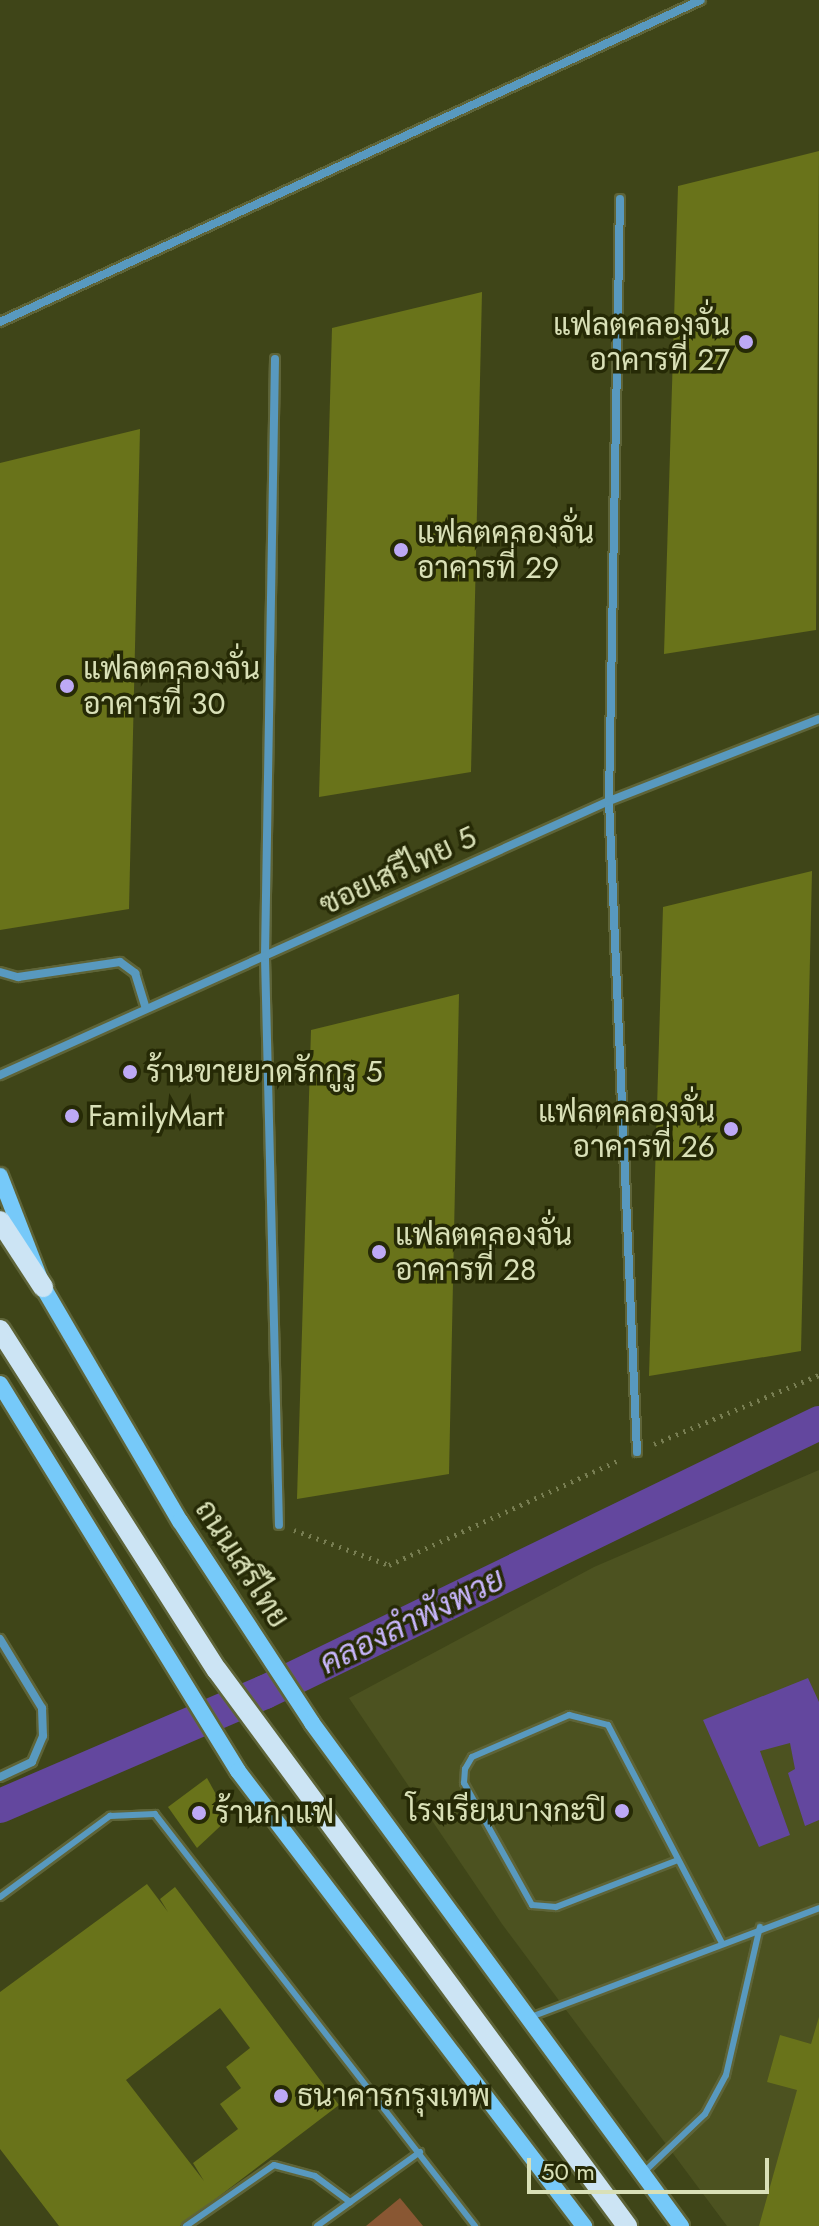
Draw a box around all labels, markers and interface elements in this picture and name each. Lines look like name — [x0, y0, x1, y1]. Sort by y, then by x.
place label: แฟลตคลองจั่น อาคารที่ 27 — [553, 307, 730, 378]
marker: แฟลตคลองจั่น อาคารที่ 27 — [737, 333, 755, 351]
place label: แฟลตคลองจั่น อาคารที่ 29 — [417, 515, 594, 586]
marker: แฟลตคลองจั่น อาคารที่ 29 — [392, 541, 410, 559]
place label: แฟลตคลองจั่น อาคารที่ 30 — [83, 651, 260, 722]
marker: แฟลตคลองจั่น อาคารที่ 30 — [58, 677, 76, 695]
street label: ซอยเสรีไทย 5 — [314, 819, 482, 923]
place label: ร้านขายยาดรักกูรู 5 — [146, 1054, 383, 1090]
marker: ร้านขายยาดรักกูรู 5 — [121, 1063, 139, 1081]
place label: แฟลตคลองจั่น อาคารที่ 26 — [538, 1094, 715, 1164]
place label: FamilyMart — [88, 1098, 224, 1134]
marker: FamilyMart — [63, 1107, 81, 1125]
marker: แฟลตคลองจั่น อาคารที่ 26 — [722, 1120, 740, 1138]
place label: แฟลตคลองจั่น อาคารที่ 28 — [395, 1217, 572, 1288]
marker: แฟลตคลองจั่น อาคารที่ 28 — [370, 1243, 388, 1261]
street label: ถนนเสรีไทย — [187, 1493, 297, 1635]
water label: คลองลำพังพวย — [313, 1560, 511, 1682]
place label: โรงเรียนบางกะปิ — [406, 1793, 606, 1829]
place label: ร้านกาแฟ — [215, 1795, 334, 1831]
marker: โรงเรียนบางกะปิ — [613, 1802, 631, 1820]
marker: ร้านกาแฟ — [190, 1804, 208, 1822]
place label: ธนาคารกรุงเทพ — [297, 2078, 490, 2114]
marker: ธนาคารกรุงเทพ — [272, 2087, 290, 2105]
scale bar — [531, 2142, 773, 2192]
text: 50 m — [541, 2154, 595, 2189]

